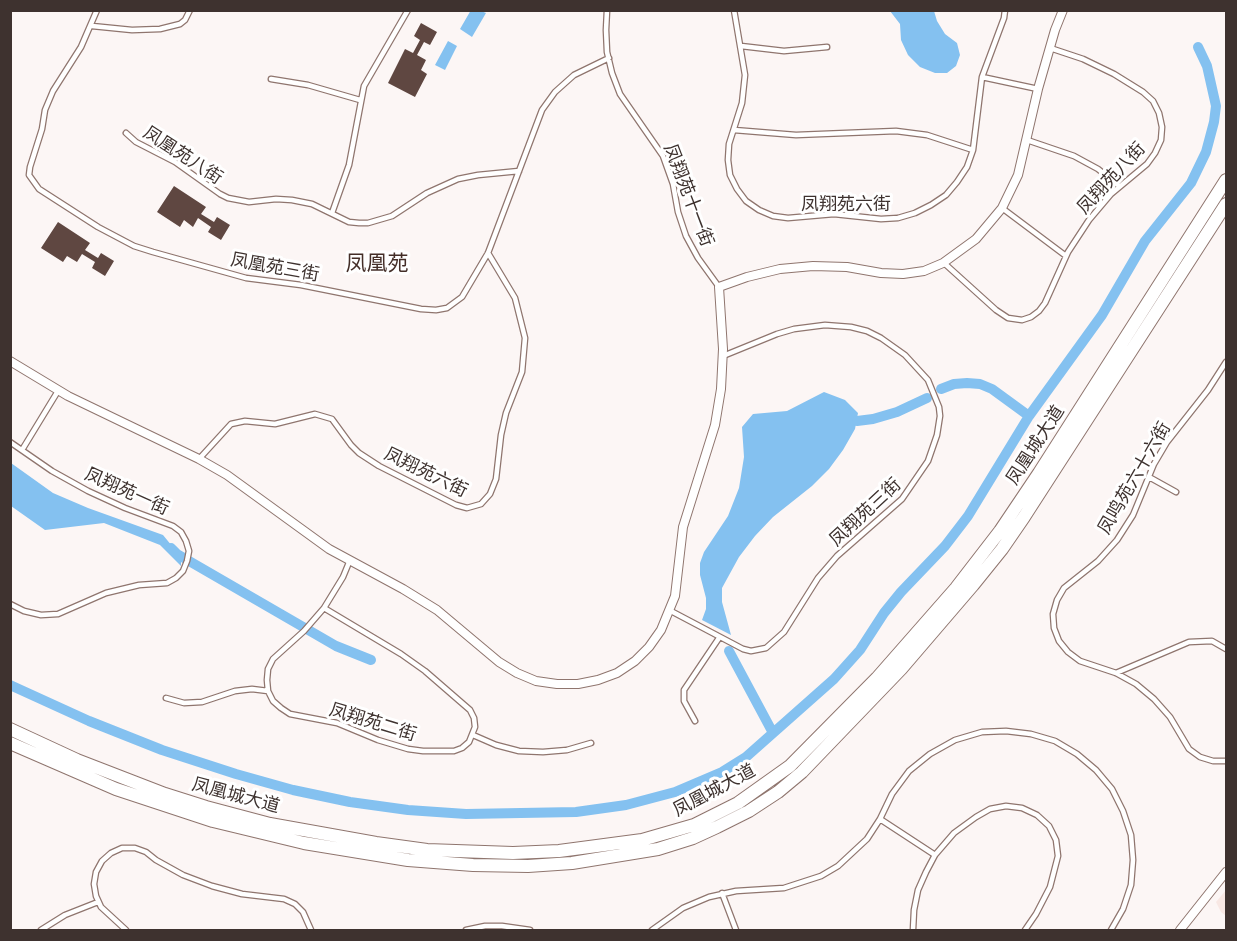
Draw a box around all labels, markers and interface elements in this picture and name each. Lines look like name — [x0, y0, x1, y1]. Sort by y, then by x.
street label: 凤凰苑八街 — [139, 121, 227, 189]
street label: 凤翔苑八街 — [1072, 138, 1150, 218]
street label: 凤翔苑十一街 — [660, 141, 718, 249]
street label: 凤翔苑六街 — [801, 193, 891, 215]
street label: 凤凰苑三街 — [229, 249, 321, 285]
district label: 凤凰苑 — [346, 250, 408, 276]
street label: 凤凰城大道 — [1001, 401, 1069, 489]
street label: 凤鸣苑六十六街 — [1093, 418, 1175, 538]
street label: 凤翔苑六街 — [381, 443, 471, 501]
street label: 凤翔苑一街 — [81, 463, 173, 519]
street label: 凤翔苑三街 — [825, 473, 905, 551]
street label: 凤翔苑二街 — [327, 699, 419, 745]
street label: 凤凰城大道 — [669, 759, 759, 821]
street label: 凤凰城大道 — [190, 773, 282, 817]

